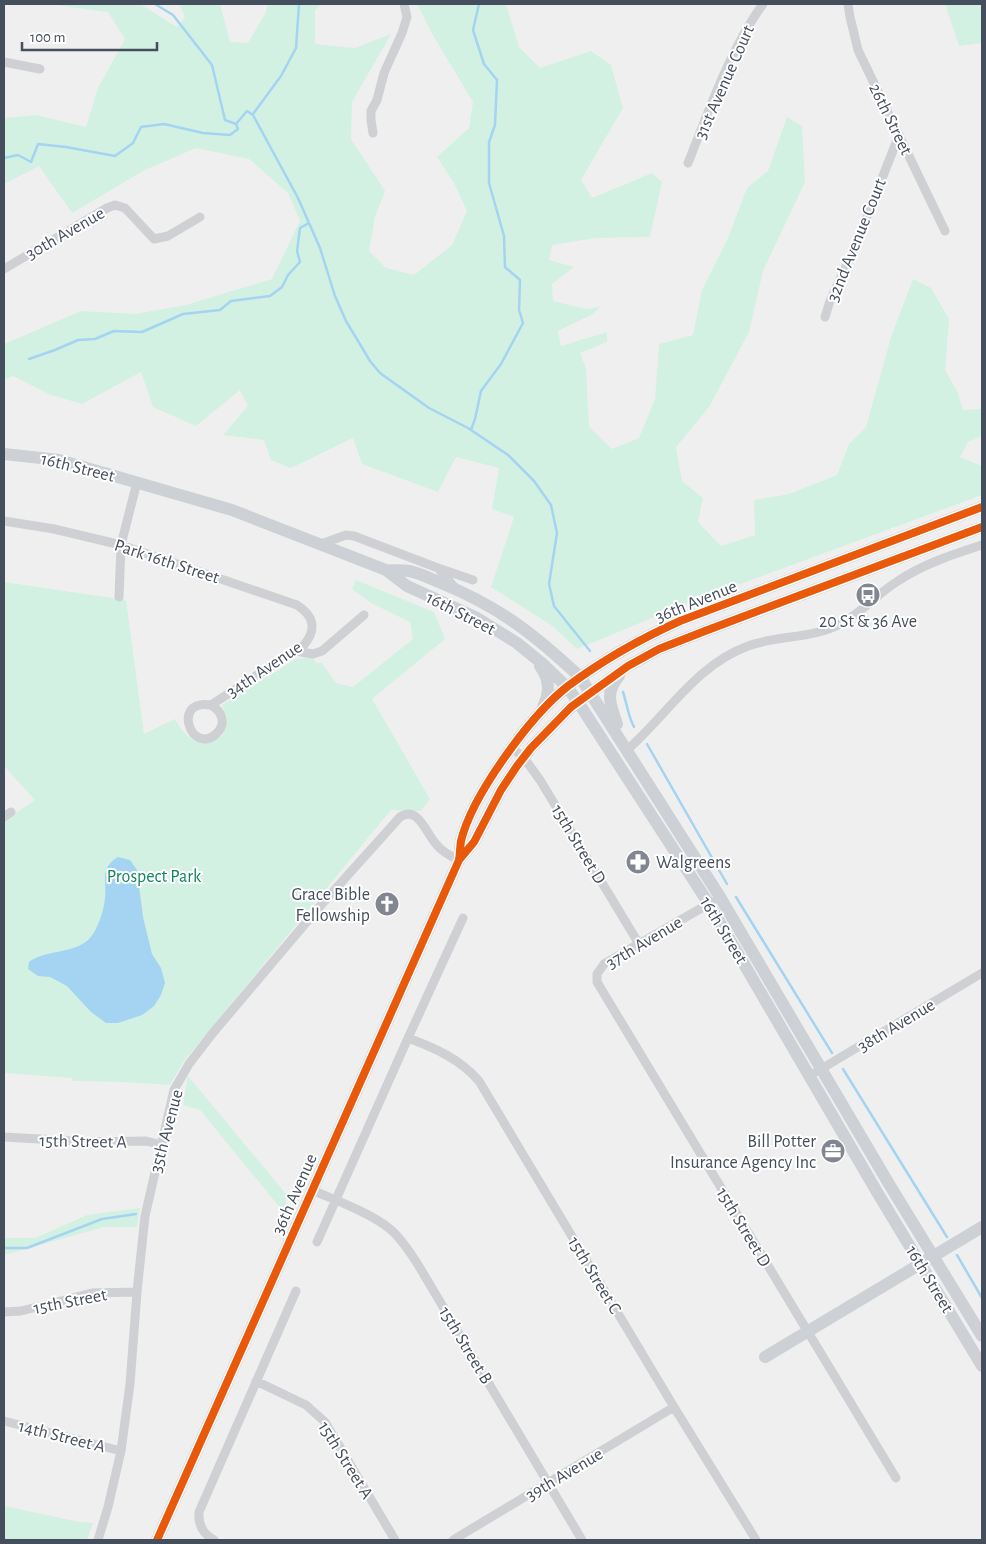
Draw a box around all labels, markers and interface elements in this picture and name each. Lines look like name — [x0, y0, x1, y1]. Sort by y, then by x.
scale bar — [22, 20, 158, 52]
street label: 31st Avenue Court — [692, 22, 758, 142]
text: 100 m — [30, 30, 65, 45]
street label: 26th Street — [865, 81, 915, 158]
street label: 32nd Avenue Court — [824, 176, 890, 304]
street label: 30th Avenue — [23, 204, 108, 264]
street label: 16th Street — [39, 450, 117, 486]
street label: Park 16th Street — [112, 537, 222, 587]
street label: 36th Avenue — [653, 577, 740, 626]
bus stop icon: 20 St & 36 Ave — [855, 582, 881, 608]
street label: 16th Street — [423, 589, 498, 639]
place label: 20 St & 36 Ave — [819, 613, 917, 631]
street label: 34th Avenue — [224, 638, 305, 702]
street label: 15th Street D — [548, 802, 609, 887]
pharmacy icon: Walgreens — [625, 849, 651, 875]
place label: Walgreens — [656, 854, 731, 872]
park label: Prospect Park — [107, 868, 202, 886]
place label: Grace Bible Fellowship — [291, 886, 370, 925]
church icon: Grace Bible Fellowship — [374, 891, 400, 917]
street label: 16th Street — [696, 894, 750, 968]
street label: 37th Avenue — [603, 913, 686, 973]
street label: 38th Avenue — [855, 996, 938, 1056]
street label: 35th Avenue — [147, 1088, 187, 1175]
street label: 15th Street A — [39, 1132, 127, 1152]
place label: Bill Potter Insurance Agency Inc — [670, 1133, 816, 1172]
office icon: Bill Potter Insurance Agency Inc — [820, 1138, 846, 1164]
street label: 36th Avenue — [269, 1151, 321, 1238]
street label: 15th Street D — [713, 1185, 774, 1270]
street label: 15th Street C — [564, 1234, 624, 1317]
street label: 16th Street — [902, 1243, 956, 1317]
street label: 15th Street — [32, 1286, 109, 1318]
street label: 15th Street B — [435, 1304, 495, 1387]
street label: 14th Street A — [17, 1418, 108, 1457]
street label: 15th Street A — [314, 1419, 376, 1503]
street label: 39th Avenue — [523, 1445, 606, 1505]

